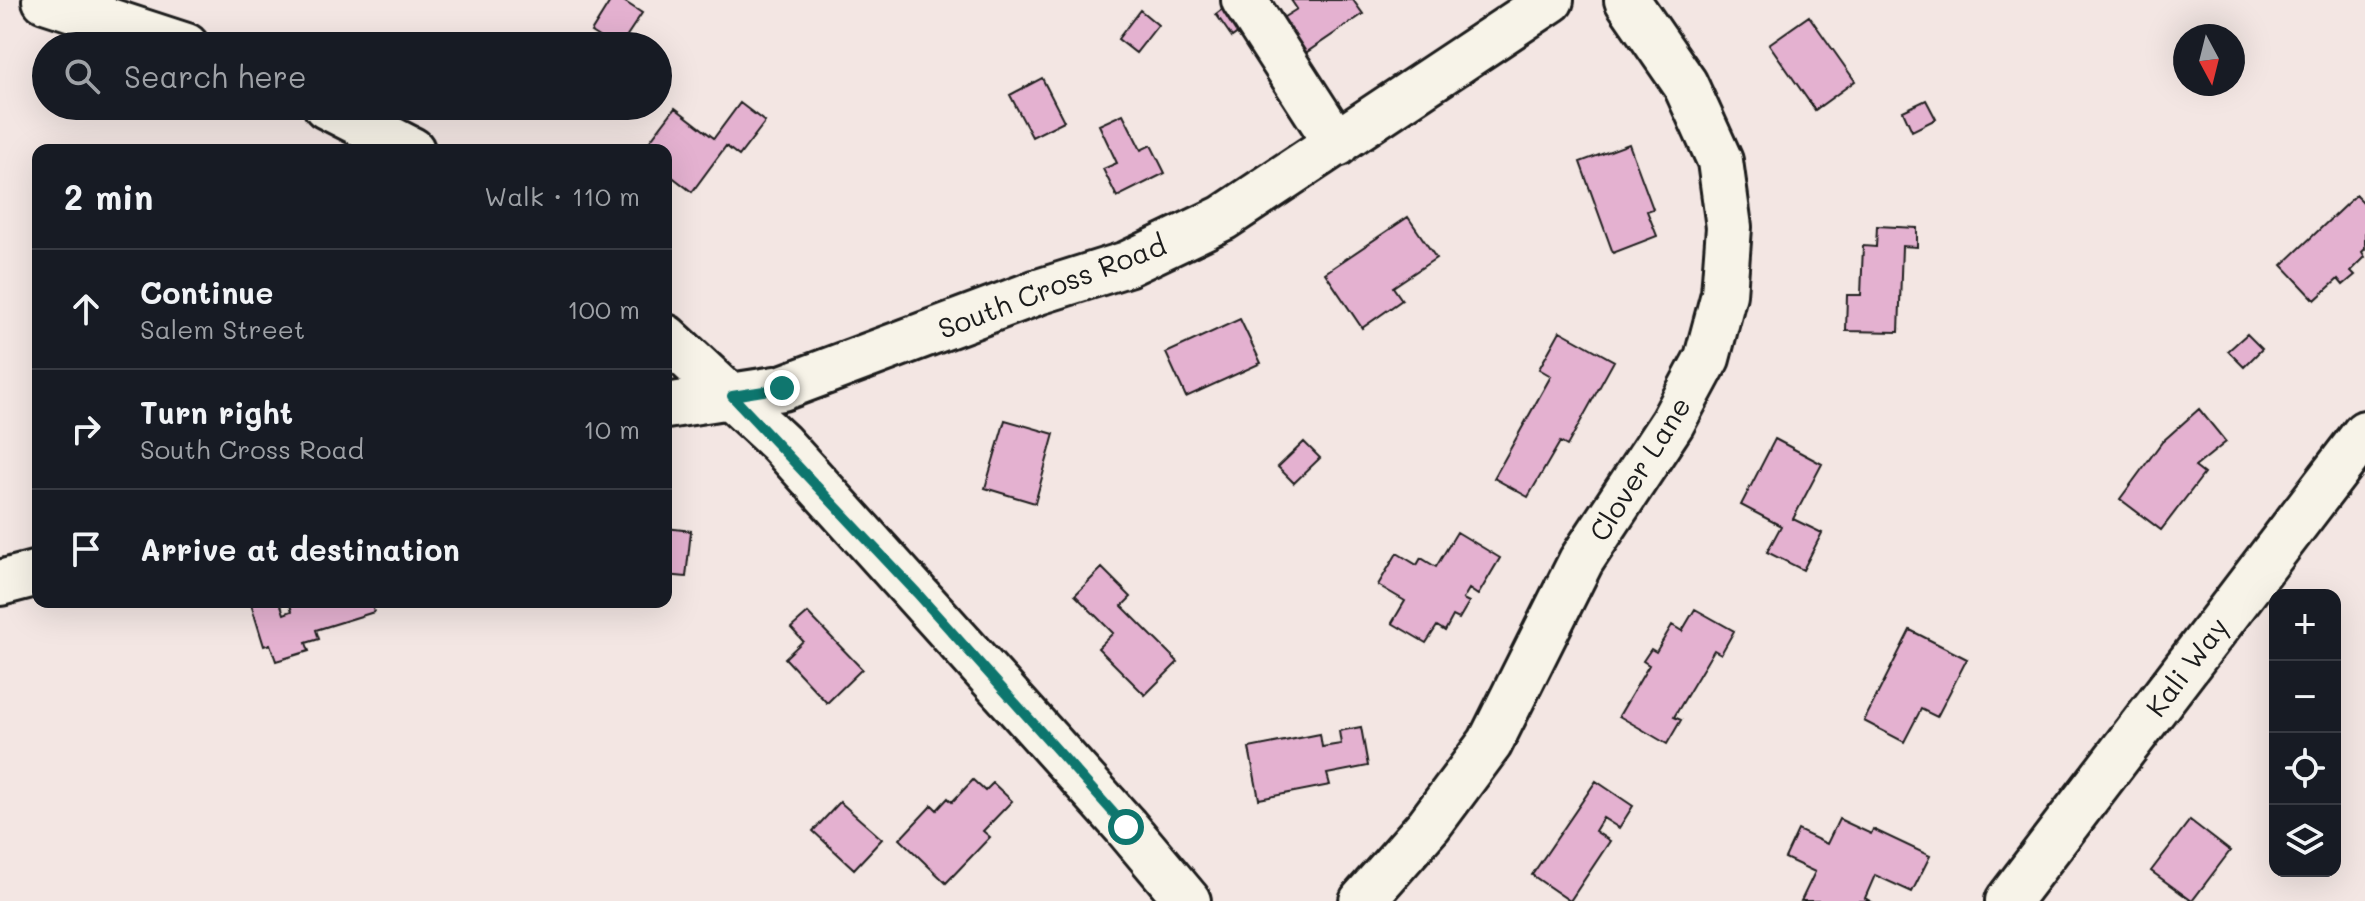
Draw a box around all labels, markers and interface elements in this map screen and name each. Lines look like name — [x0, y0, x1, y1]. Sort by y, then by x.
north arrow — [2173, 24, 2245, 96]
search box — [32, 32, 672, 120]
icon: search — [60, 54, 104, 98]
text: Search here — [124, 56, 307, 96]
text: 2 min — [64, 174, 153, 219]
text: Walk · 110 m — [484, 179, 640, 213]
street label: South Cross Road — [933, 226, 1171, 346]
text: Continue — [140, 272, 273, 312]
icon: ahead — [64, 287, 108, 331]
text: 100 m — [567, 292, 640, 326]
text: Salem Street — [140, 312, 305, 346]
route end — [764, 370, 800, 406]
street label: Clover Lane — [1580, 389, 1698, 547]
text: Turn right — [140, 392, 293, 432]
icon: right — [64, 407, 108, 451]
text: 10 m — [583, 412, 640, 446]
text: South Cross Road — [140, 432, 364, 466]
icon: arrive — [64, 527, 108, 571]
text: Arrive at destination — [140, 529, 460, 569]
map controls — [2269, 589, 2341, 877]
button: + — [2269, 589, 2341, 661]
street label: Kali Way — [2137, 609, 2235, 723]
button: − — [2269, 661, 2341, 733]
button: locate — [2269, 733, 2341, 805]
button: layers — [2269, 805, 2341, 877]
route start — [1108, 809, 1144, 845]

